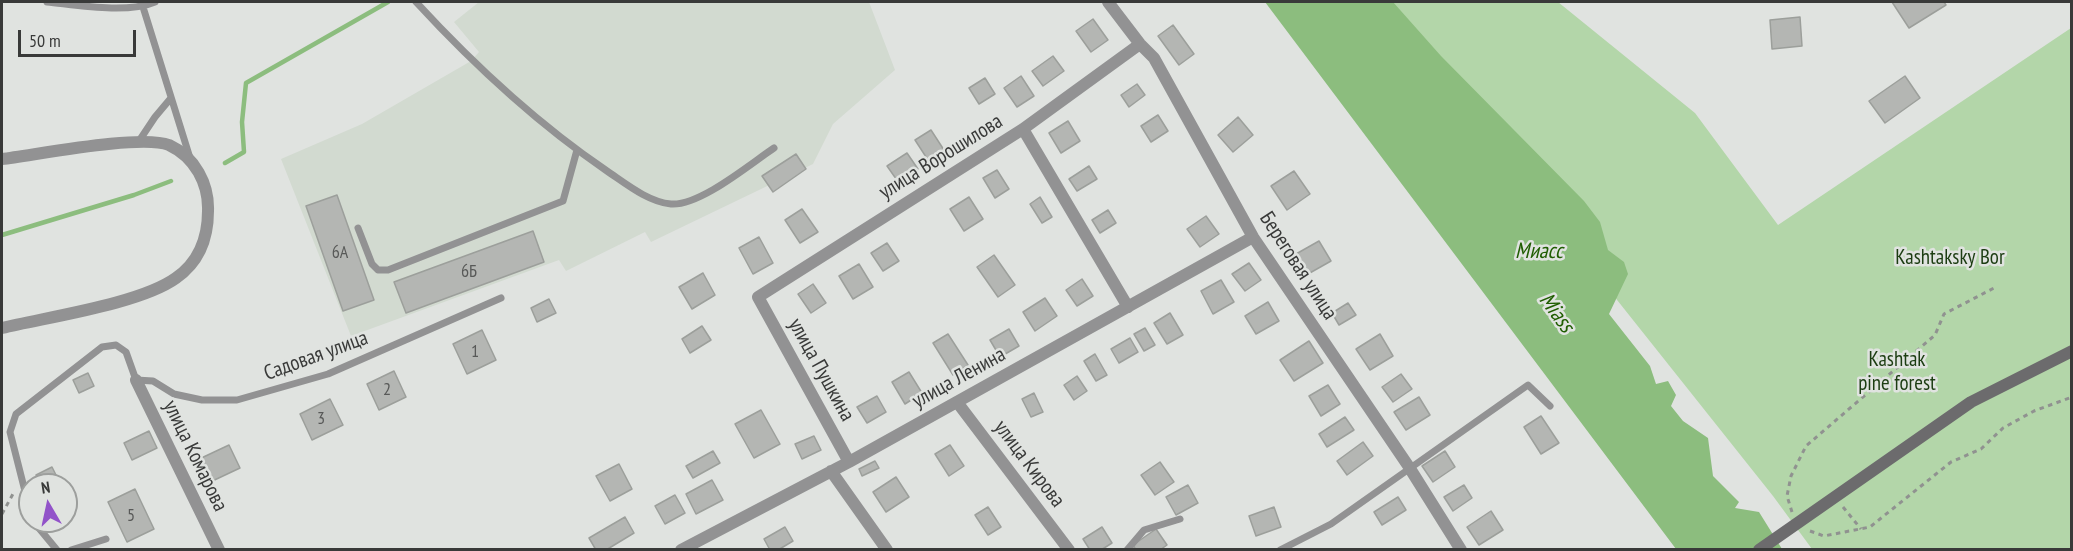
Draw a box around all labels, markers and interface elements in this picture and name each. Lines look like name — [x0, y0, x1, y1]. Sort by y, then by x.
scale bar — [21, 18, 140, 56]
text: 50 m — [29, 29, 61, 52]
street label: улица Ворошилова — [875, 109, 1007, 205]
street label: Береговая улица — [1254, 207, 1342, 325]
water label: Миасс — [1515, 239, 1563, 265]
house number: 6А — [332, 242, 348, 264]
park label: Kashtaksky Bor — [1895, 245, 2005, 271]
house number: 6Б — [461, 261, 477, 283]
water label: Miass — [1533, 288, 1579, 338]
street label: улица Пушкина — [782, 314, 860, 426]
street label: Садовая улица — [261, 326, 371, 386]
house number: 1 — [471, 341, 479, 363]
street label: улица Ленина — [908, 342, 1010, 414]
park label: Kashtak pine forest — [1858, 347, 1936, 397]
house number: 2 — [383, 379, 391, 401]
street label: улица Комарова — [157, 396, 233, 516]
house number: 3 — [317, 408, 325, 430]
street label: улица Кирова — [988, 416, 1070, 512]
north arrow — [18, 473, 78, 533]
text: N — [40, 477, 51, 498]
house number: 5 — [127, 505, 135, 527]

